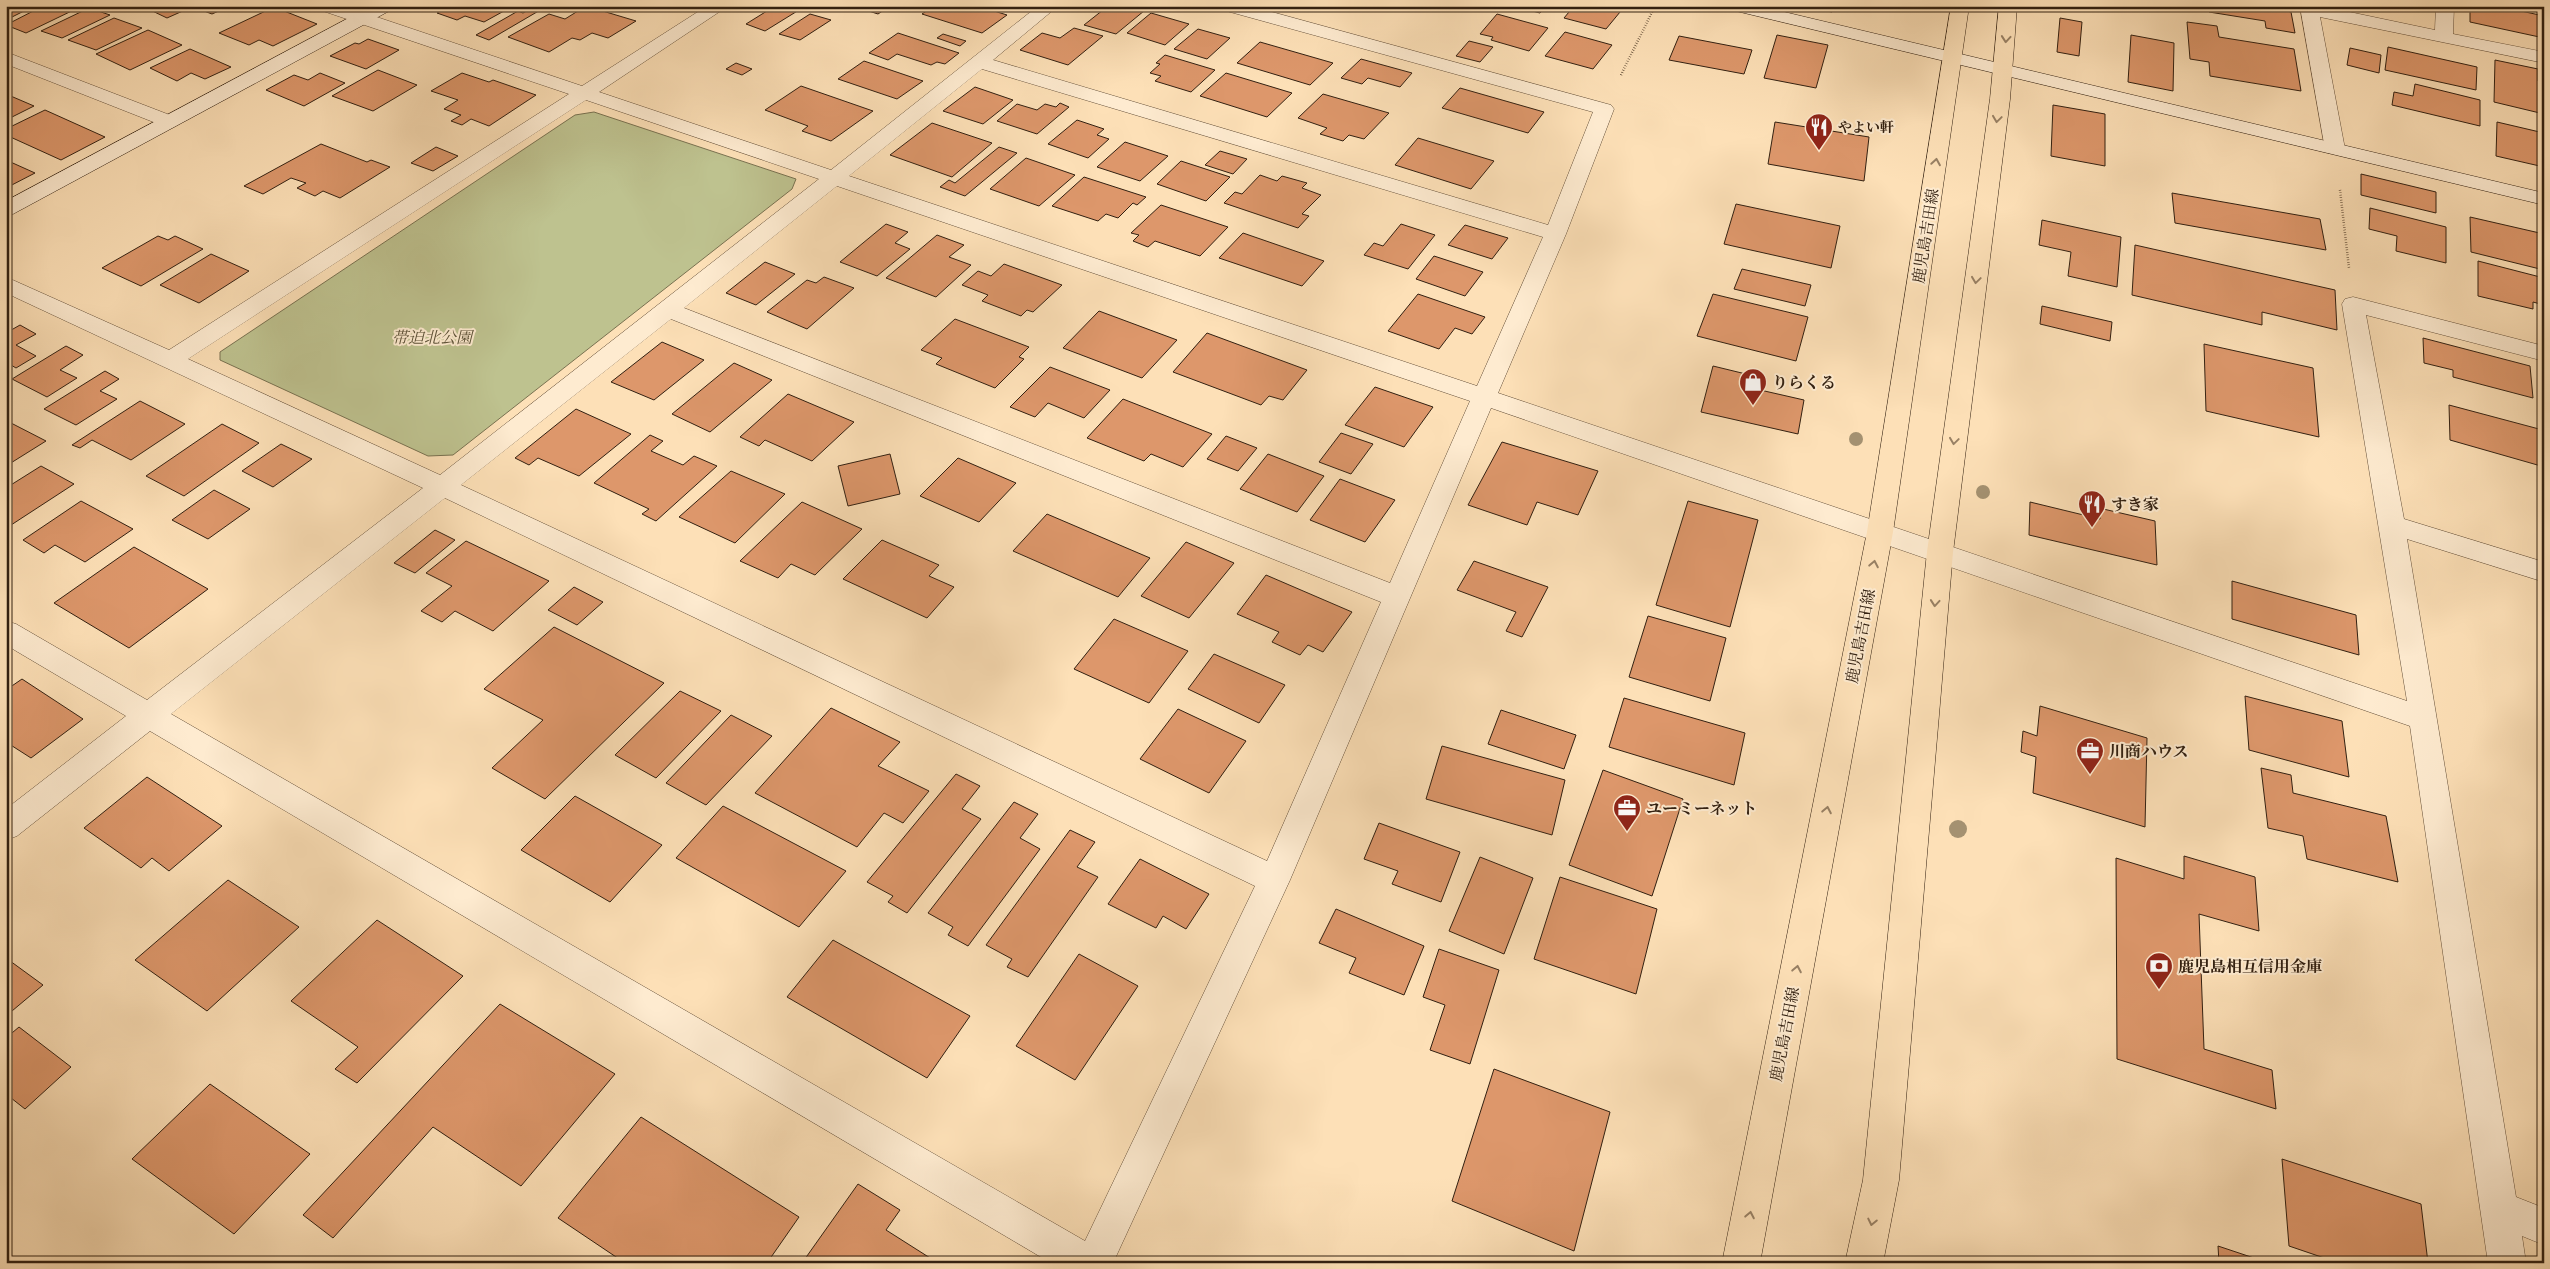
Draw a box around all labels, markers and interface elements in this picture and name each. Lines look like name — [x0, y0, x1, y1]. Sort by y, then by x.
one-way arrow — [2000, 35, 2011, 43]
restaurant icon: やよい軒 — [1804, 112, 1834, 151]
one-way arrow — [1992, 116, 2003, 124]
place label: やよい軒 — [1838, 118, 1894, 137]
one-way arrow — [1930, 158, 1941, 166]
street label: 鹿児島吉田線 — [1908, 187, 1944, 285]
one-way arrow — [1971, 277, 1982, 285]
park label: 帯迫北公園 — [392, 327, 475, 349]
shop icon: りらくる — [1738, 367, 1768, 406]
place label: りらくる — [1772, 372, 1836, 394]
one-way arrow — [1950, 437, 1960, 446]
restaurant icon: すき家 — [2077, 489, 2107, 528]
place label: すき家 — [2111, 494, 2159, 516]
one-way arrow — [1868, 560, 1878, 568]
street label: 鹿児島吉田線 — [1841, 587, 1881, 685]
one-way arrow — [1930, 599, 1941, 607]
office icon: 川商ハウス — [2075, 736, 2105, 775]
place label: 川商ハウス — [2109, 741, 2189, 763]
office icon: ユーミーネット — [1612, 793, 1642, 832]
place label: ユーミーネット — [1646, 798, 1757, 820]
one-way arrow — [1821, 805, 1832, 814]
bank icon: 鹿児島相互信用金庫 — [2144, 951, 2174, 990]
place label: 鹿児島相互信用金庫 — [2178, 956, 2322, 978]
one-way arrow — [1791, 965, 1801, 974]
street label: 鹿児島吉田線 — [1765, 985, 1805, 1083]
one-way arrow — [1744, 1210, 1754, 1219]
one-way arrow — [1868, 1217, 1878, 1226]

